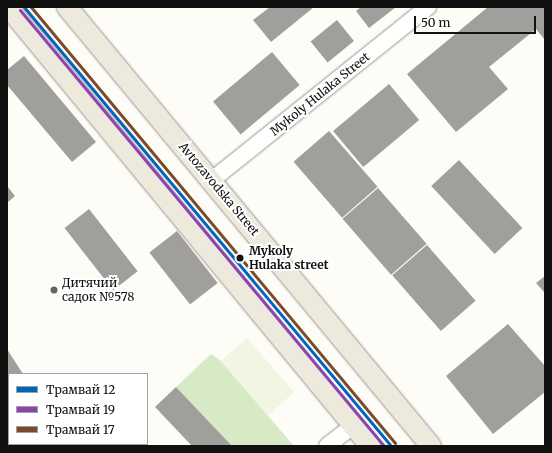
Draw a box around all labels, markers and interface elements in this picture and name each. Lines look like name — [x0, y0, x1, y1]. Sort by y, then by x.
scale bar — [416, 8, 538, 34]
text: 50 m — [421, 15, 450, 30]
street label: Mykoly Hulaka Street — [267, 49, 373, 139]
street label: Avtozavodska Street — [176, 139, 262, 239]
place label: Mykoly Hulaka street — [249, 244, 329, 272]
marker: Mykoly Hulaka street — [234, 252, 246, 264]
place label: Дитячий садок №578 — [62, 276, 134, 304]
marker: Дитячий садок №578 — [49, 285, 59, 295]
legend — [8, 373, 148, 445]
text: Трамвай 12 — [46, 382, 115, 397]
text: Трамвай 19 — [46, 402, 115, 417]
text: Трамвай 17 — [46, 422, 115, 437]

